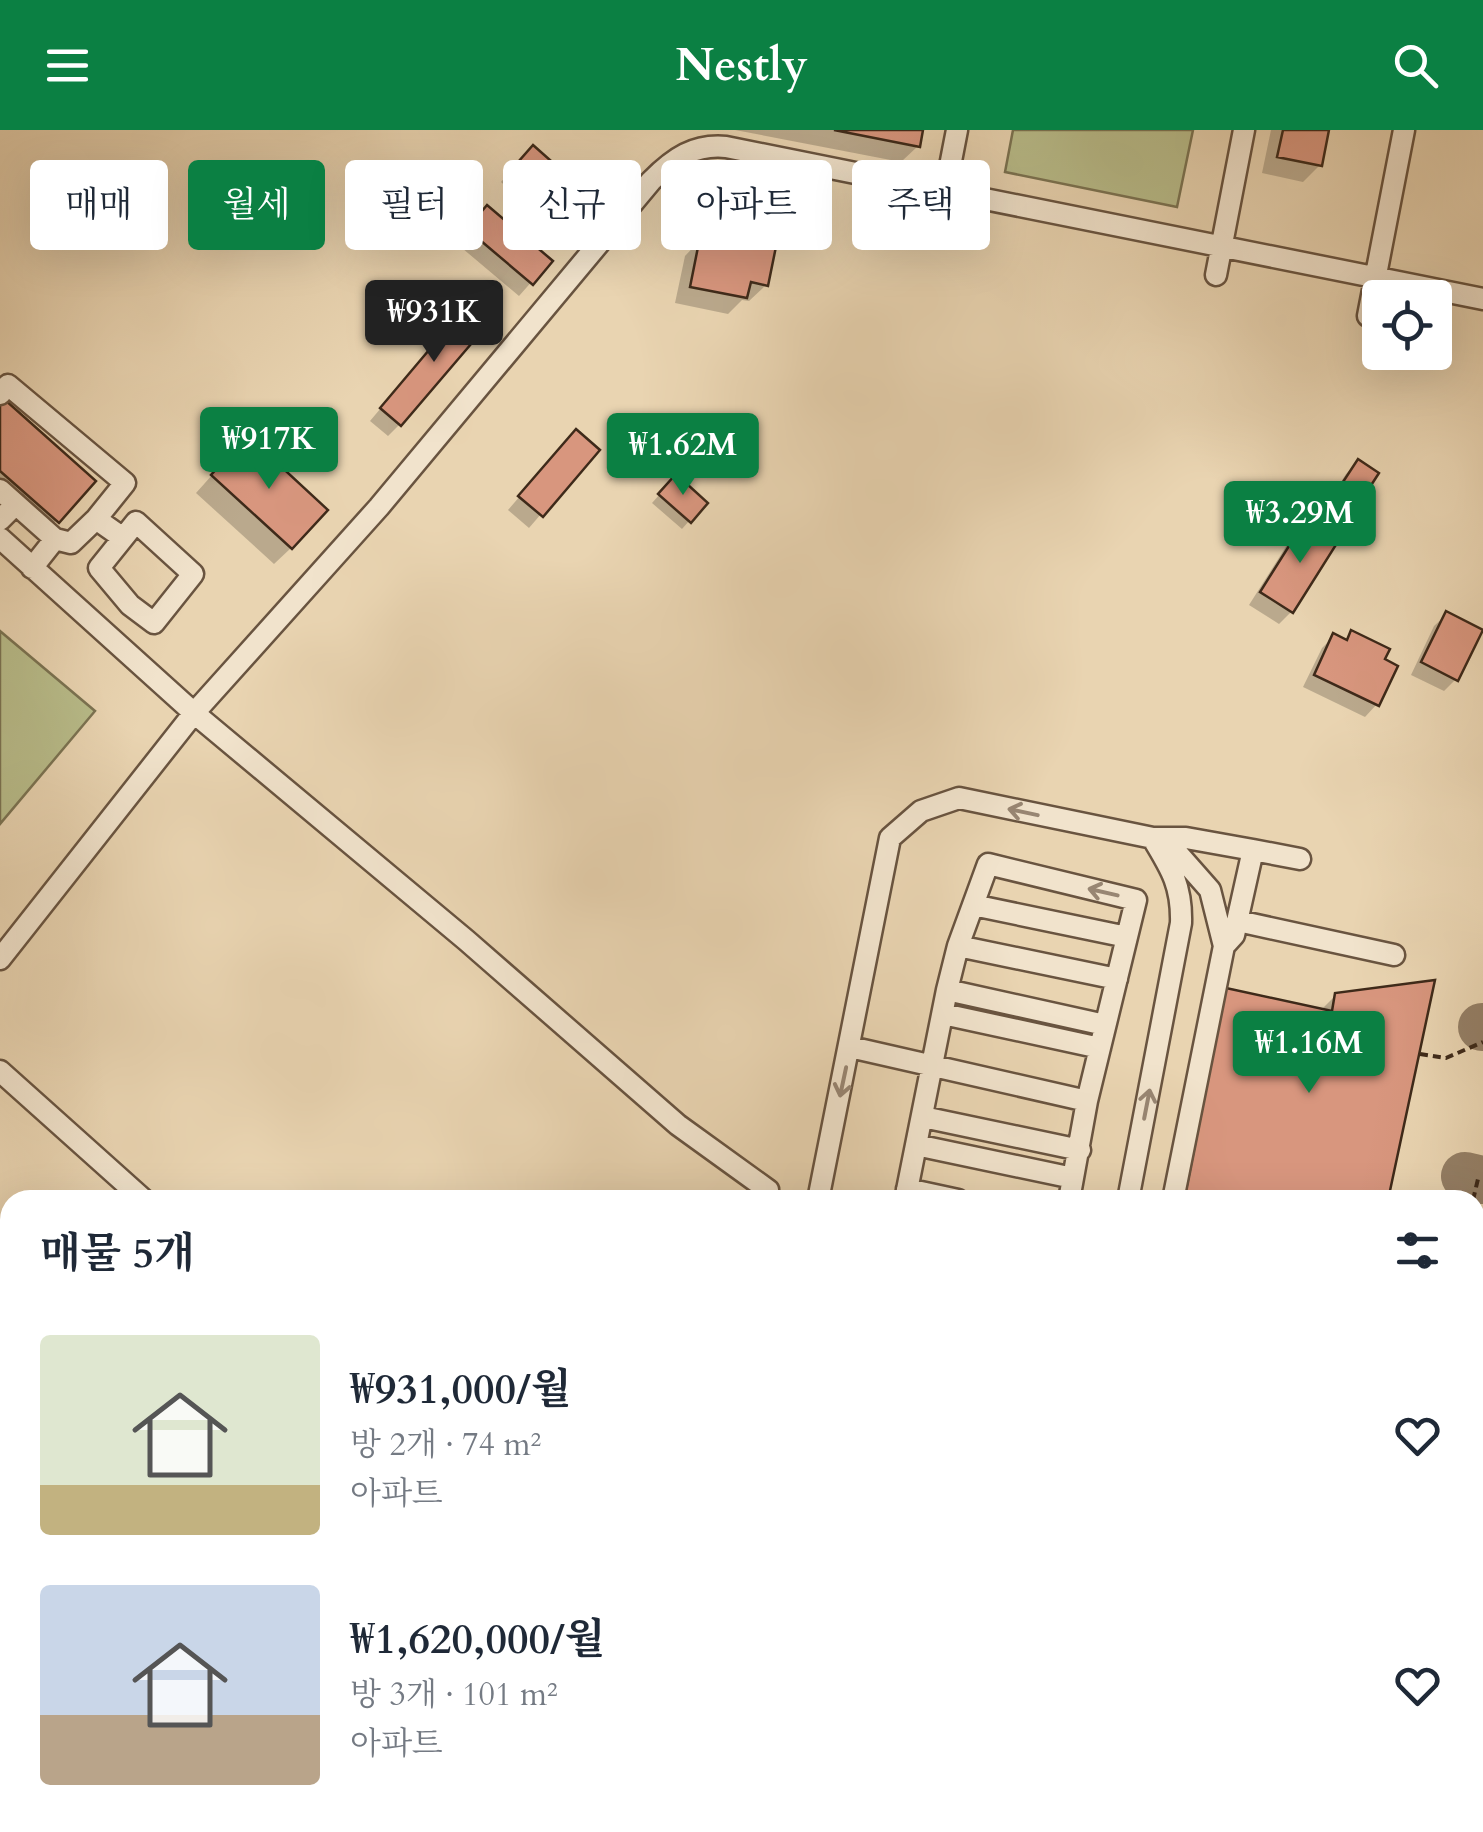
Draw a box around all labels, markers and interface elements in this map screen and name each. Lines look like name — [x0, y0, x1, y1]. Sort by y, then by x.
text: Nestly — [675, 35, 808, 96]
icon: menu — [40, 38, 95, 93]
icon: search — [1388, 38, 1443, 93]
chip: 매매 — [30, 160, 168, 250]
chip: 월세 — [188, 160, 325, 250]
chip: 필터 — [345, 160, 483, 250]
chip: 신규 — [503, 160, 641, 250]
chip: 아파트 — [661, 160, 832, 250]
chip: 주택 — [852, 160, 990, 250]
pin: ₩931K — [364, 280, 504, 365]
map controls — [1362, 280, 1452, 370]
button: locate — [1362, 280, 1452, 370]
text: ₩931K — [387, 290, 481, 334]
pin: ₩917K — [199, 407, 339, 492]
pin: ₩1.62M — [602, 413, 764, 498]
text: ₩917K — [222, 417, 316, 461]
text: ₩1.62M — [629, 423, 737, 467]
pin: ₩3.29M — [1219, 481, 1381, 566]
text: ₩3.29M — [1246, 491, 1354, 535]
one-way arrow — [1008, 801, 1040, 820]
one-way arrow — [1088, 882, 1120, 900]
pin: ₩1.16M — [1228, 1011, 1390, 1096]
text: ₩1.16M — [1255, 1021, 1363, 1065]
one-way arrow — [832, 1065, 851, 1097]
one-way arrow — [1139, 1089, 1158, 1121]
icon: filters — [1390, 1223, 1445, 1278]
text: 매물 5개 — [40, 1225, 195, 1282]
text: ₩931,000/월 — [350, 1361, 572, 1418]
icon: home — [120, 1375, 240, 1495]
icon: heart — [1390, 1408, 1445, 1463]
text: 방 2개 · 74 m² — [350, 1423, 541, 1467]
text: 아파트 — [350, 1472, 443, 1516]
text: ₩1,620,000/월 — [350, 1611, 605, 1668]
icon: home — [120, 1625, 240, 1745]
icon: heart — [1390, 1658, 1445, 1713]
text: 방 3개 · 101 m² — [350, 1673, 558, 1717]
text: 아파트 — [350, 1722, 443, 1766]

